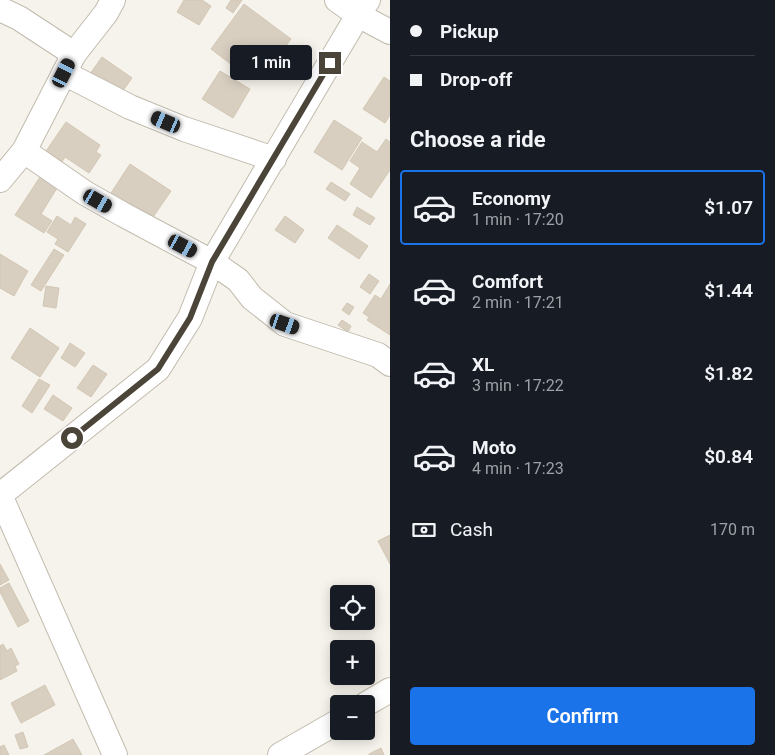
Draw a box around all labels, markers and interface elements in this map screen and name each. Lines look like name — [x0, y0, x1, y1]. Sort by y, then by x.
text: Pickup — [440, 20, 499, 43]
callout: 1 min — [230, 46, 312, 80]
route end — [319, 52, 341, 74]
text: 1 min — [251, 53, 291, 72]
car — [50, 56, 77, 90]
text: Drop-off — [440, 68, 512, 91]
car — [149, 109, 182, 135]
text: Choose a ride — [410, 127, 546, 152]
icon: car — [412, 185, 457, 230]
car — [81, 187, 114, 215]
text: Economy — [472, 187, 551, 210]
text: $1.07 — [704, 196, 753, 219]
text: 1 min · 17:20 — [472, 210, 564, 229]
car — [166, 232, 199, 260]
icon: car — [412, 268, 457, 313]
text: Comfort — [472, 270, 543, 293]
text: $1.44 — [704, 279, 753, 302]
text: 2 min · 17:21 — [472, 293, 564, 312]
car — [268, 312, 301, 336]
icon: car — [412, 351, 457, 396]
text: XL — [472, 353, 494, 376]
text: $1.82 — [704, 362, 753, 385]
text: 3 min · 17:22 — [472, 376, 564, 395]
route start — [61, 427, 83, 449]
icon: car — [412, 434, 457, 479]
text: Moto — [472, 436, 516, 459]
text: $0.84 — [704, 445, 753, 468]
text: 4 min · 17:23 — [472, 459, 564, 478]
icon: cash — [410, 516, 438, 544]
text: Cash — [450, 518, 493, 541]
text: 170 m — [710, 520, 755, 539]
map controls — [330, 585, 375, 740]
button: locate — [330, 585, 375, 630]
button: + — [330, 640, 375, 685]
button: Confirm — [410, 687, 755, 745]
button: − — [330, 695, 375, 740]

